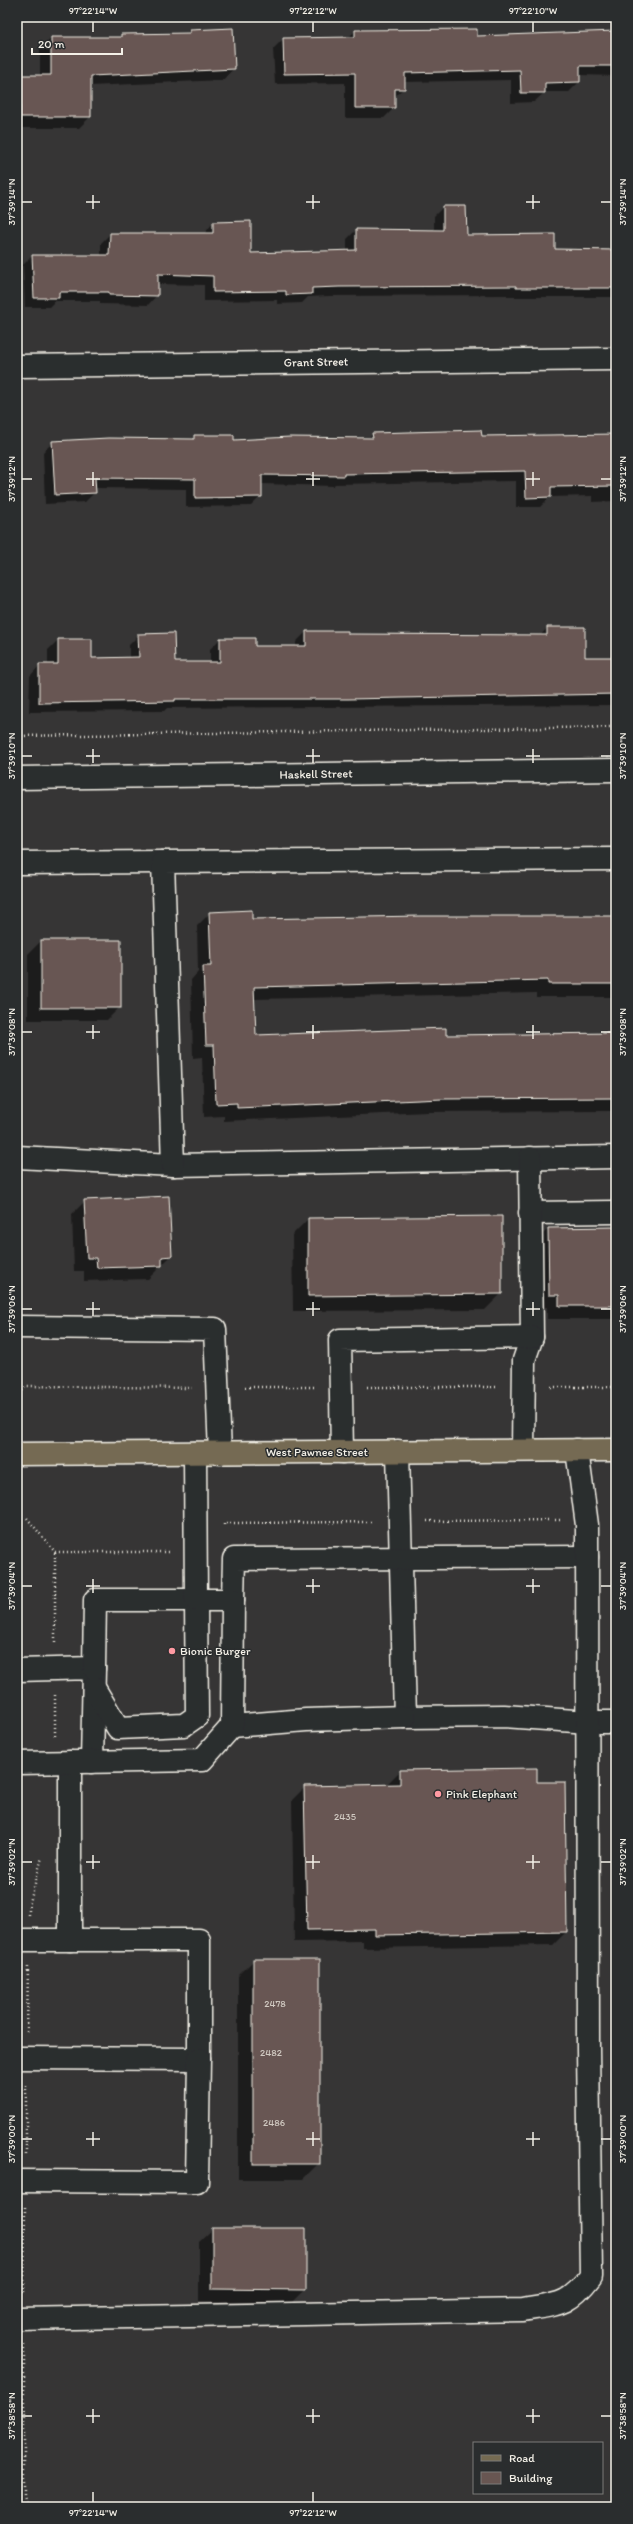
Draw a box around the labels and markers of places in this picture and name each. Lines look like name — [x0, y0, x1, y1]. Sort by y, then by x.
place label: Bionic Burger — [180, 1644, 251, 1658]
marker: Bionic Burger — [167, 1646, 177, 1656]
place label: Pink Elephant — [446, 1787, 518, 1801]
marker: Pink Elephant — [433, 1789, 443, 1799]

